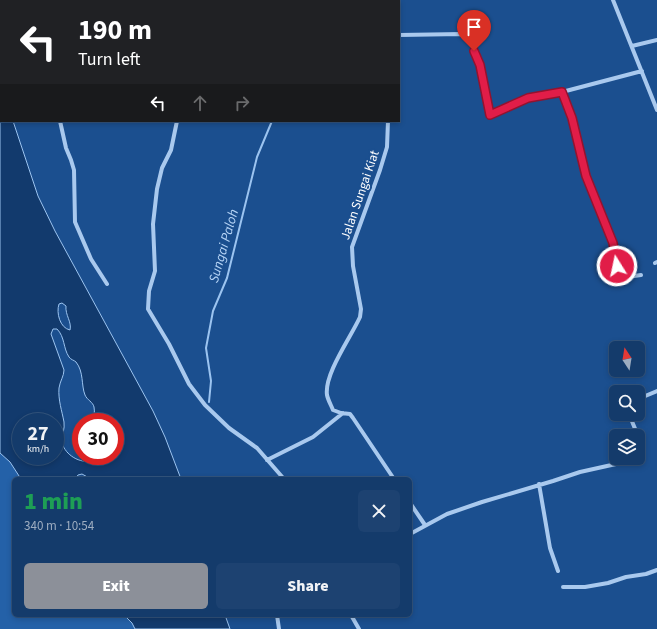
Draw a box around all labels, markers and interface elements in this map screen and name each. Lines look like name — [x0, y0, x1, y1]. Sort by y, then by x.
text: 190 m — [78, 10, 152, 50]
pin — [457, 10, 491, 51]
icon: left — [12, 16, 64, 68]
icon: arrive — [463, 16, 485, 38]
text: Turn left — [78, 47, 140, 72]
icon: left — [147, 92, 169, 114]
icon: ahead — [189, 92, 211, 114]
icon: right — [231, 92, 253, 114]
street label: Jalan Sungai Kiat — [336, 147, 384, 242]
water label: Sungai Paloh — [204, 207, 244, 285]
position arrow — [596, 245, 638, 287]
north arrow — [609, 341, 645, 377]
map controls — [609, 341, 645, 465]
button: search — [609, 385, 645, 421]
speed limit sign: 30 — [72, 413, 124, 465]
text: 27 — [27, 420, 49, 448]
button: layers — [609, 429, 645, 465]
text: km/h — [27, 442, 49, 456]
text: 1 min — [24, 484, 83, 519]
button: close — [358, 490, 400, 532]
text: 340 m · 10:54 — [24, 517, 94, 535]
button: Exit — [24, 563, 208, 609]
button: Share — [216, 563, 400, 609]

